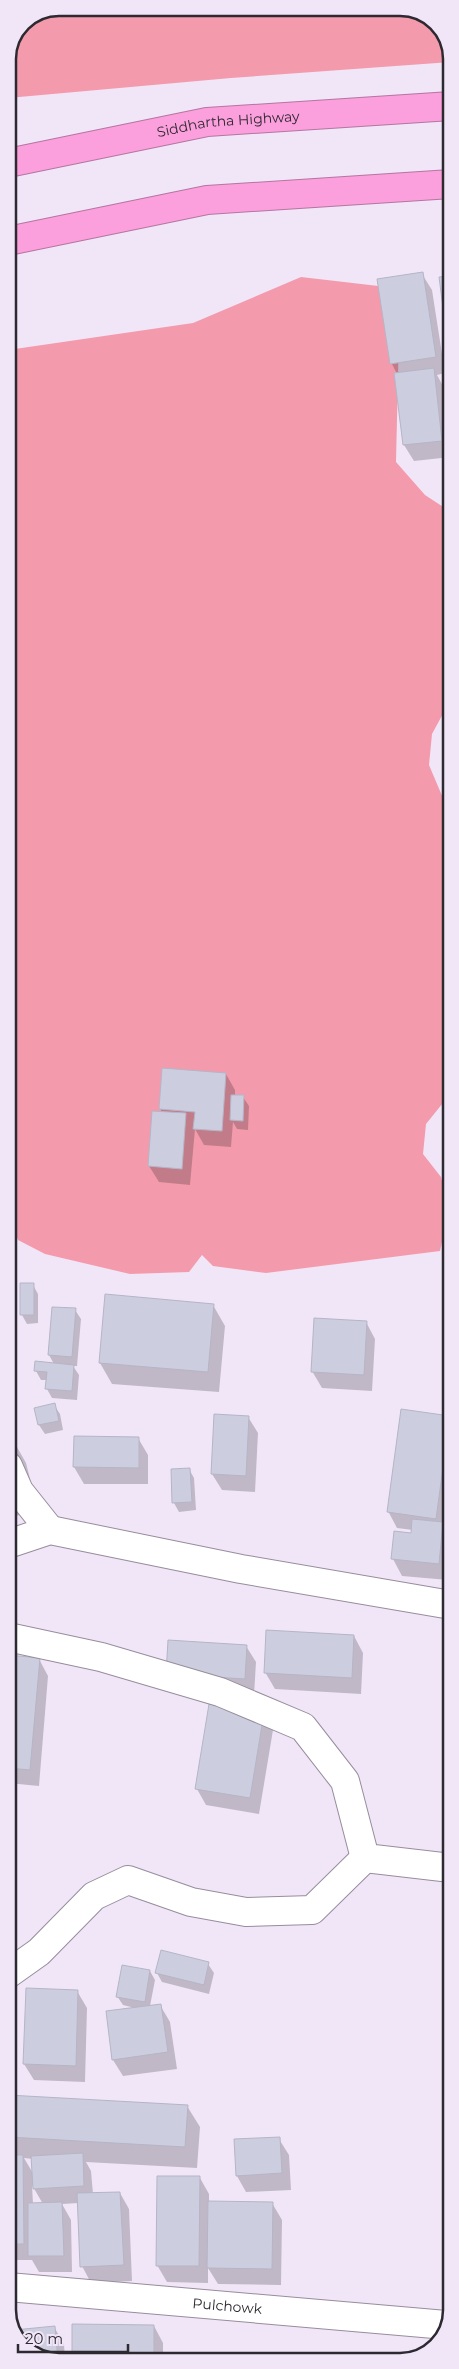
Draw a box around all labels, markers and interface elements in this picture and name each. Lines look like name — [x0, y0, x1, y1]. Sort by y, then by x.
street label: Siddhartha Highway — [155, 107, 301, 141]
street label: Pulchowk — [192, 2294, 263, 2318]
scale bar — [18, 2322, 128, 2354]
text: 20 m — [25, 2329, 63, 2348]

